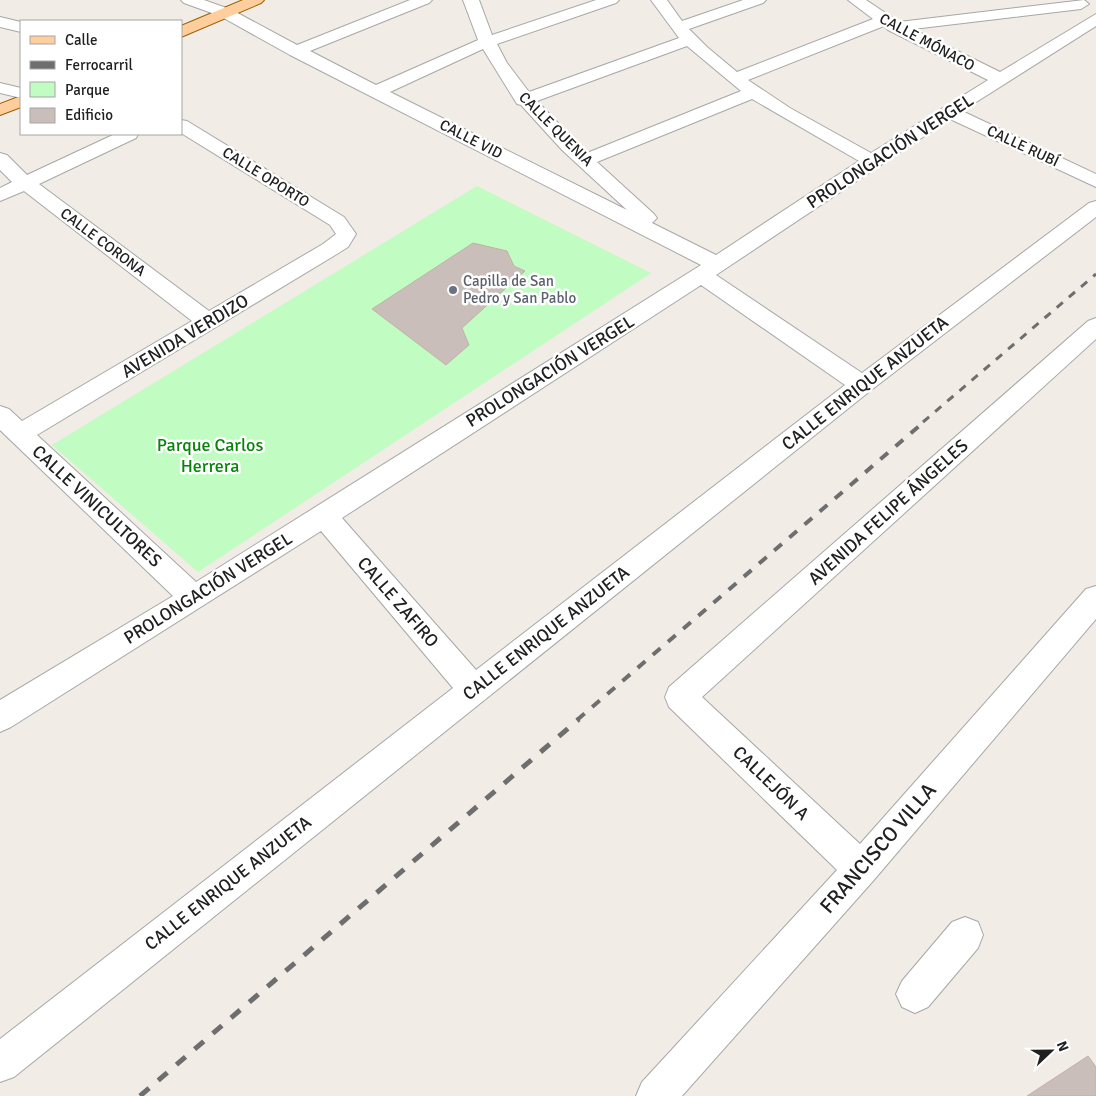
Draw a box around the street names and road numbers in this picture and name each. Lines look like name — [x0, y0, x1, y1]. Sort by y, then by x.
street label: CALLE MÓNACO — [876, 8, 978, 75]
street label: CALLE QUENIA — [515, 88, 597, 170]
street label: PROLONGACIÓN VERGEL — [803, 89, 977, 213]
street label: CALLE VID — [437, 116, 505, 162]
street label: CALLE RUBÍ — [984, 121, 1063, 171]
street label: CALLE OPORTO — [219, 143, 313, 211]
street label: CALLE CORONA — [57, 204, 149, 280]
street label: AVENIDA VERDIZO — [117, 289, 253, 383]
street label: PROLONGACIÓN VERGEL — [462, 310, 638, 432]
street label: CALLE ENRIQUE ANZUETA — [777, 311, 953, 455]
street label: AVENIDA FELIPE ÁNGELES — [804, 434, 972, 590]
street label: CALLE VINICULTORES — [28, 440, 166, 572]
street label: PROLONGACIÓN VERGEL — [120, 527, 296, 649]
street label: CALLE ZAFIRO — [353, 552, 443, 652]
street label: CALLE ENRIQUE ANZUETA — [458, 561, 634, 705]
street label: CALLEJÓN A — [728, 741, 814, 825]
street label: FRANCISCO VILLA — [814, 777, 942, 919]
street label: CALLE ENRIQUE ANZUETA — [140, 811, 316, 955]

